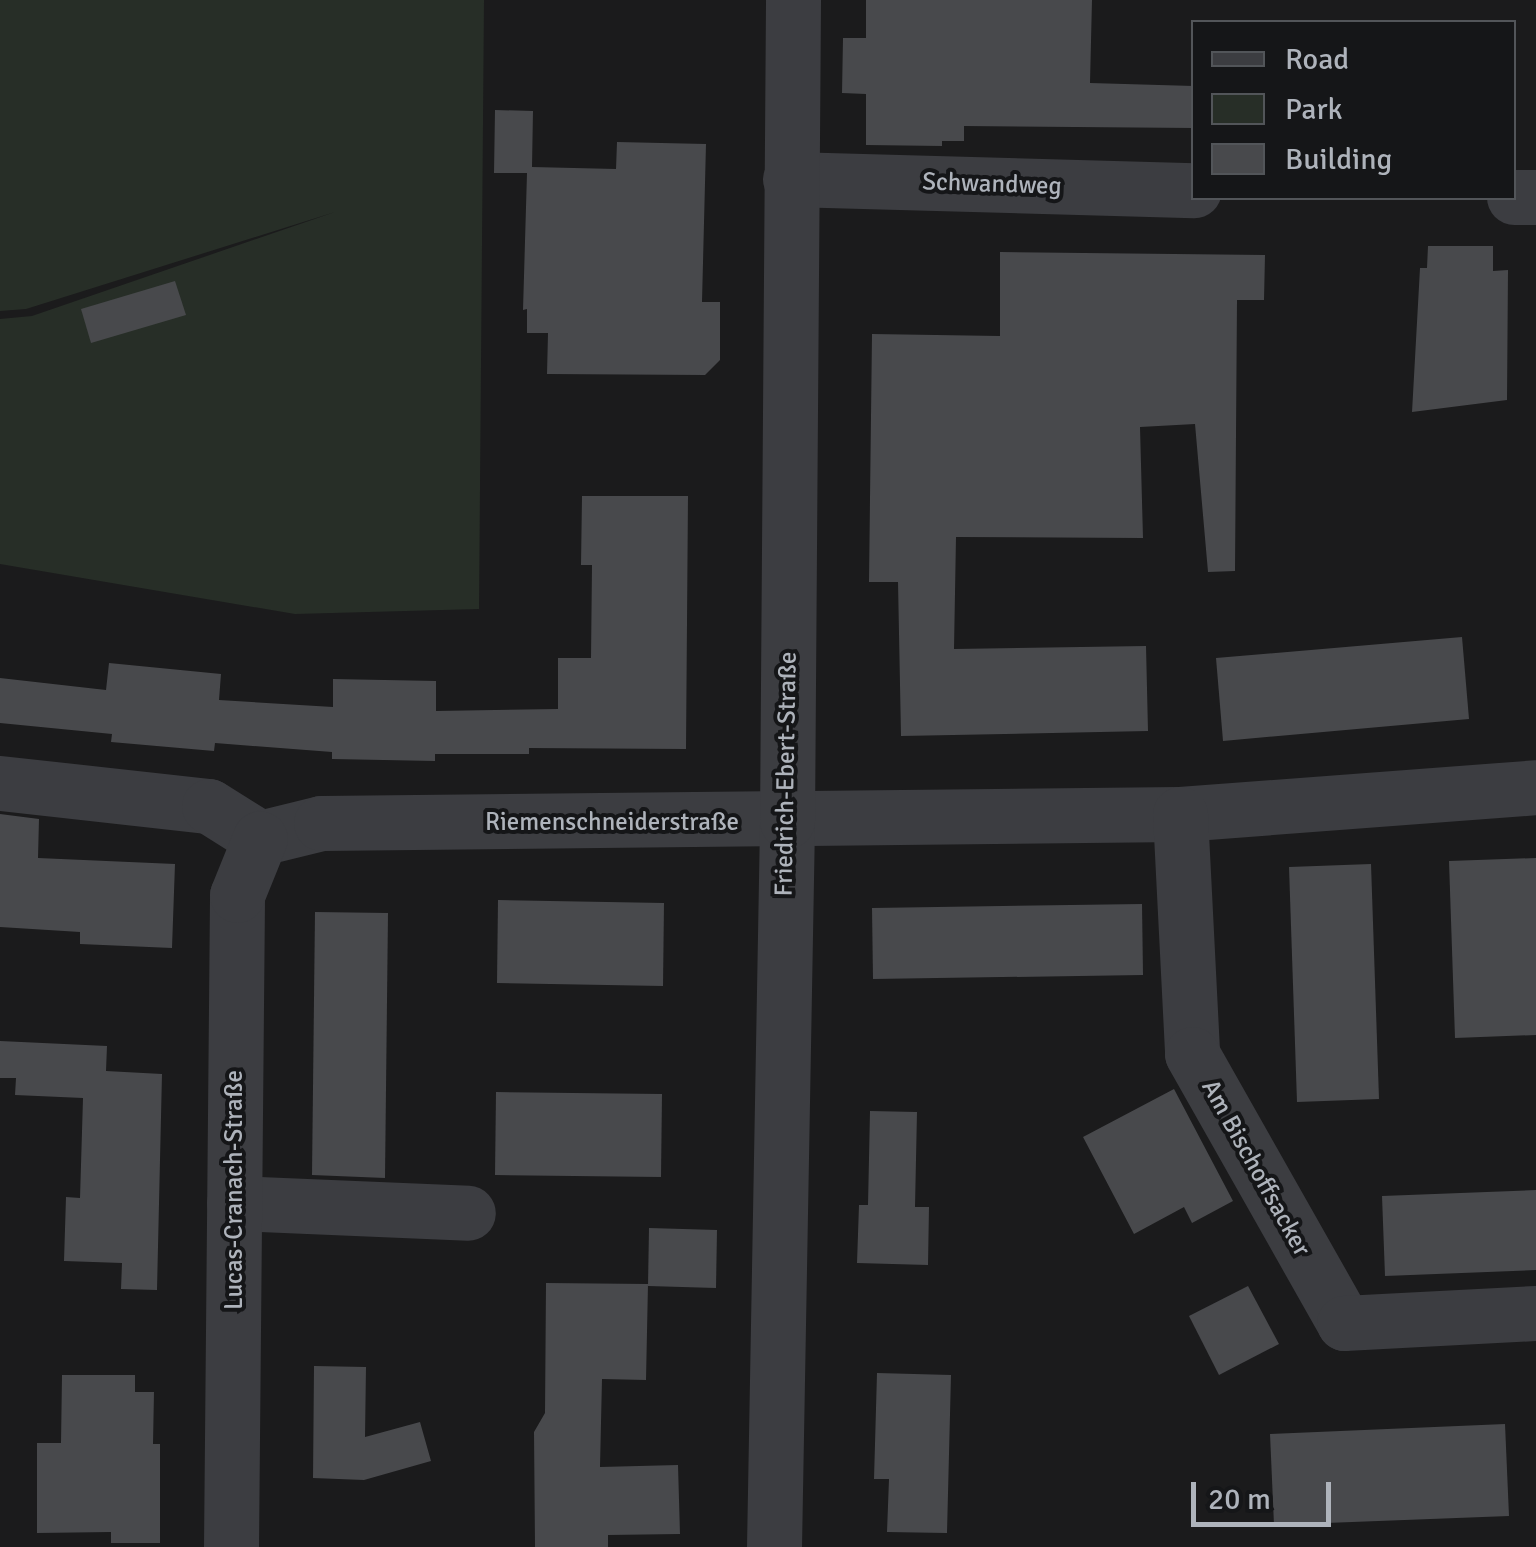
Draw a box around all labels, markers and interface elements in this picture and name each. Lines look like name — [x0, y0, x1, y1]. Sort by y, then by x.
legend — [1191, 20, 1516, 200]
text: Road — [1285, 41, 1349, 78]
text: Park — [1285, 91, 1343, 128]
text: Building — [1285, 141, 1392, 178]
street label: Schwandweg — [922, 167, 1062, 201]
street label: Friedrich-Ebert-Straße — [769, 651, 803, 897]
street label: Riemenschneiderstraße — [485, 807, 739, 837]
street label: Lucas-Cranach-Straße — [219, 1070, 249, 1310]
street label: Am Bischoffsacker — [1195, 1075, 1317, 1261]
scale bar — [1196, 1462, 1336, 1524]
text: 20 m — [1208, 1481, 1271, 1518]

